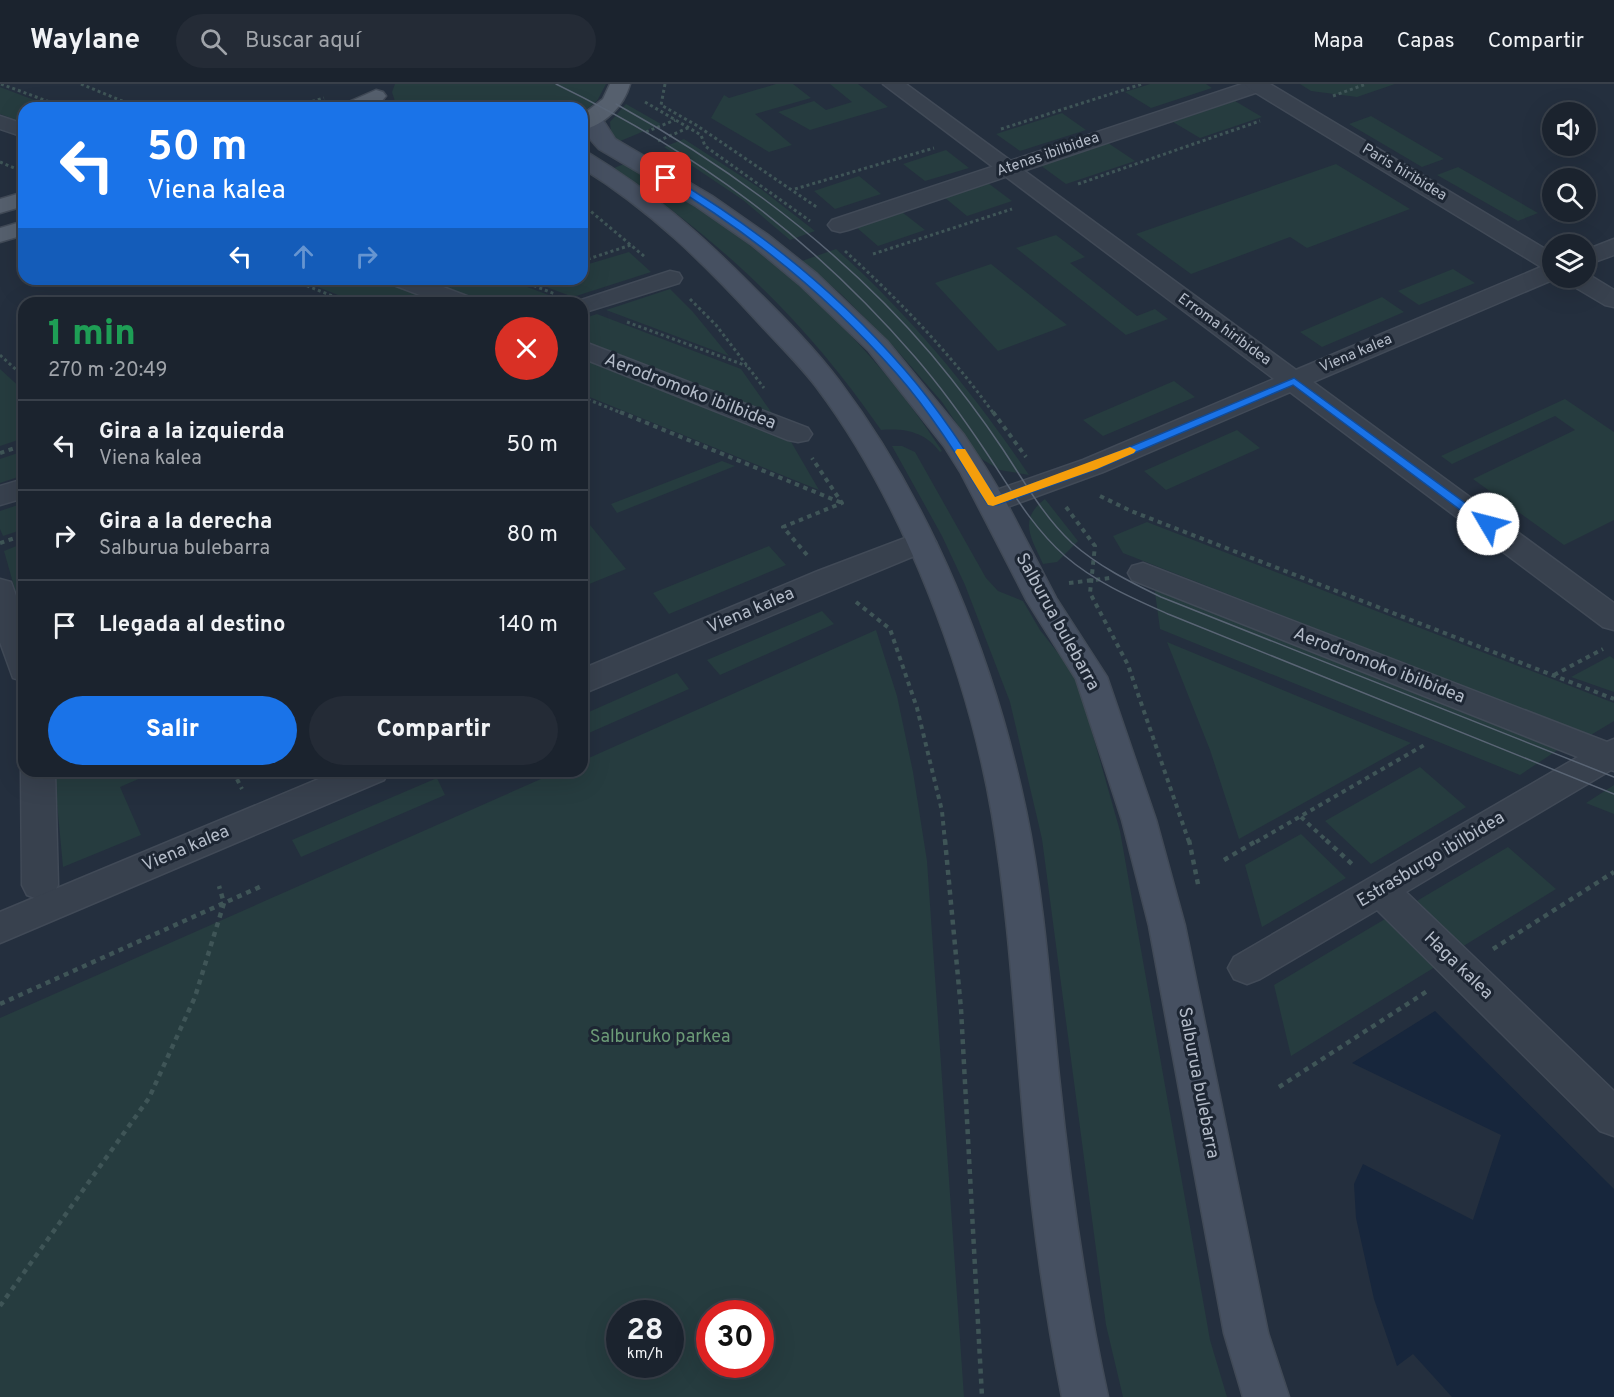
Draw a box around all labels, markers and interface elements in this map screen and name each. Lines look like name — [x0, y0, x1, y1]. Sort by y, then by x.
search box — [176, 14, 596, 68]
text: Waylane — [30, 23, 140, 59]
icon: search — [197, 25, 230, 58]
text: Buscar aquí — [245, 28, 361, 55]
text: Mapa — [1313, 28, 1364, 55]
text: Capas — [1397, 28, 1455, 55]
text: Compartir — [1488, 28, 1584, 55]
map controls — [1542, 102, 1596, 288]
button: sound — [1542, 102, 1596, 156]
text: 50 m — [147, 122, 248, 175]
icon: left — [48, 126, 126, 204]
street label: Atenas ibilbidea — [994, 129, 1102, 181]
street label: Paris hiribidea — [1358, 140, 1450, 206]
pin — [640, 152, 691, 203]
icon: arrive — [649, 161, 682, 194]
button: search — [1542, 168, 1596, 222]
text: Viena kalea — [147, 174, 286, 208]
button: layers — [1542, 234, 1596, 288]
icon: left — [224, 240, 257, 273]
icon: ahead — [287, 240, 320, 273]
icon: right — [350, 240, 383, 273]
street label: Erroma hiribidea — [1174, 290, 1274, 370]
text: 1 min — [48, 312, 136, 358]
button: close — [495, 317, 558, 380]
street label: Viena kalea — [1317, 330, 1395, 378]
street label: Aerodromoko ibilbidea — [601, 349, 779, 435]
text: 270 m · 20:49 — [48, 358, 167, 384]
text: Gira a la izquierda — [99, 419, 285, 446]
icon: left — [48, 429, 81, 462]
text: 50 m — [506, 432, 558, 459]
text: Viena kalea — [99, 446, 202, 472]
position arrow — [1456, 492, 1520, 556]
text: Gira a la derecha — [99, 509, 272, 536]
icon: right — [48, 519, 81, 552]
text: 80 m — [507, 522, 558, 549]
text: Salburua bulebarra — [99, 536, 270, 562]
street label: Salburua bulebarra — [1010, 549, 1104, 695]
street label: Viena kalea — [704, 582, 798, 640]
icon: arrive — [48, 609, 81, 642]
text: Llegada al destino — [99, 612, 285, 639]
text: 140 m — [499, 612, 558, 639]
street label: Aerodromoko ibilbidea — [1290, 623, 1468, 709]
button: Salir — [48, 696, 297, 765]
button: Compartir — [309, 696, 558, 765]
street label: Estrasburgo ibilbidea — [1353, 807, 1509, 913]
street label: Viena kalea — [139, 820, 233, 878]
street label: Haga kalea — [1418, 927, 1498, 1005]
street label: Salburua bulebarra — [1172, 1005, 1224, 1161]
park label: Salburuko parkea — [590, 1026, 730, 1049]
speed limit sign: 30 — [696, 1300, 774, 1378]
text: 28 — [626, 1313, 664, 1350]
text: km/h — [627, 1345, 663, 1364]

